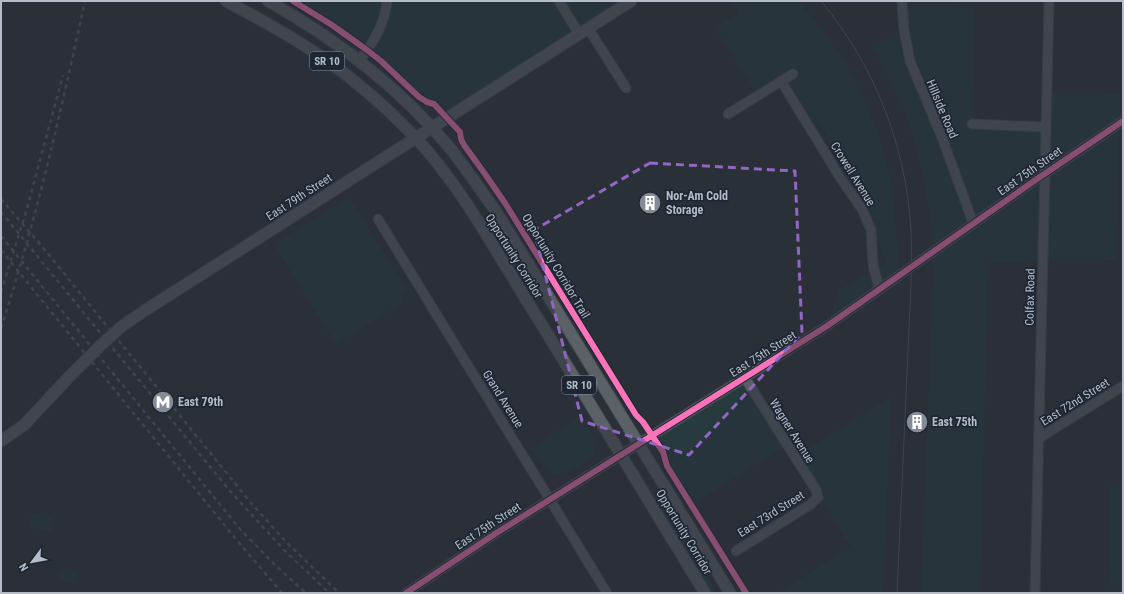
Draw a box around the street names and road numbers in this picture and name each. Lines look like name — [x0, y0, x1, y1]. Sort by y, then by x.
road number: SR 10 — [310, 52, 344, 70]
street label: Hillside Road — [923, 78, 961, 140]
street label: Crowell Avenue — [828, 140, 878, 209]
street label: East 75th Street — [995, 143, 1065, 198]
street label: East 79th Street — [264, 170, 335, 223]
street label: Opportunity Corridor — [482, 211, 546, 301]
street label: Opportunity Corridor Trail — [519, 211, 593, 321]
street label: Colfax Road — [1023, 268, 1037, 326]
street label: East 75th Street — [727, 328, 799, 380]
street label: Grand Avenue — [480, 368, 526, 431]
street label: East 72nd Street — [1038, 375, 1112, 429]
road number: SR 10 — [562, 376, 596, 394]
street label: Wagner Avenue — [767, 396, 817, 466]
street label: Opportunity Corridor — [653, 487, 715, 577]
street label: East 73rd Street — [735, 488, 807, 540]
street label: East 75th Street — [453, 499, 524, 552]

